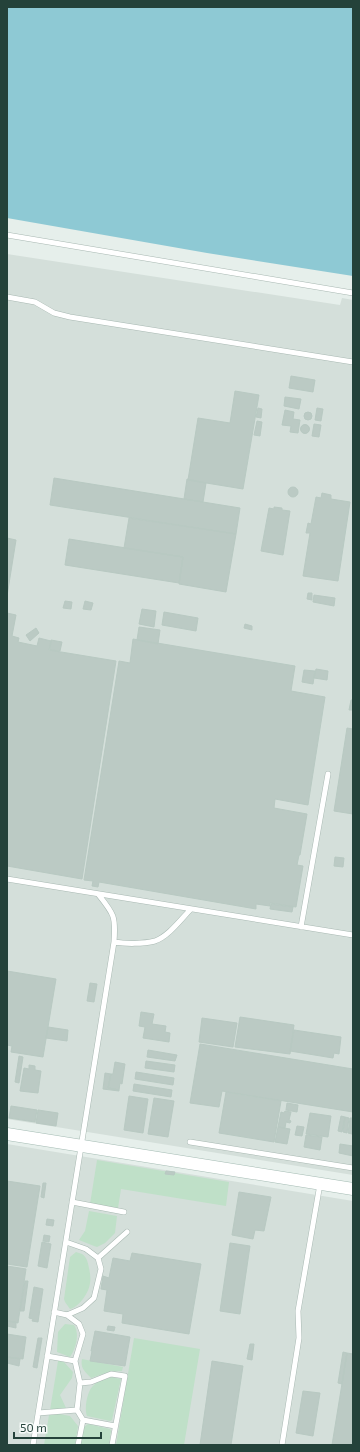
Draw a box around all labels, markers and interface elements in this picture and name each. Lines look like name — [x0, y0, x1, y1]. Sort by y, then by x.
scale bar — [14, 1414, 101, 1440]
text: 50 m — [20, 1420, 47, 1434]

